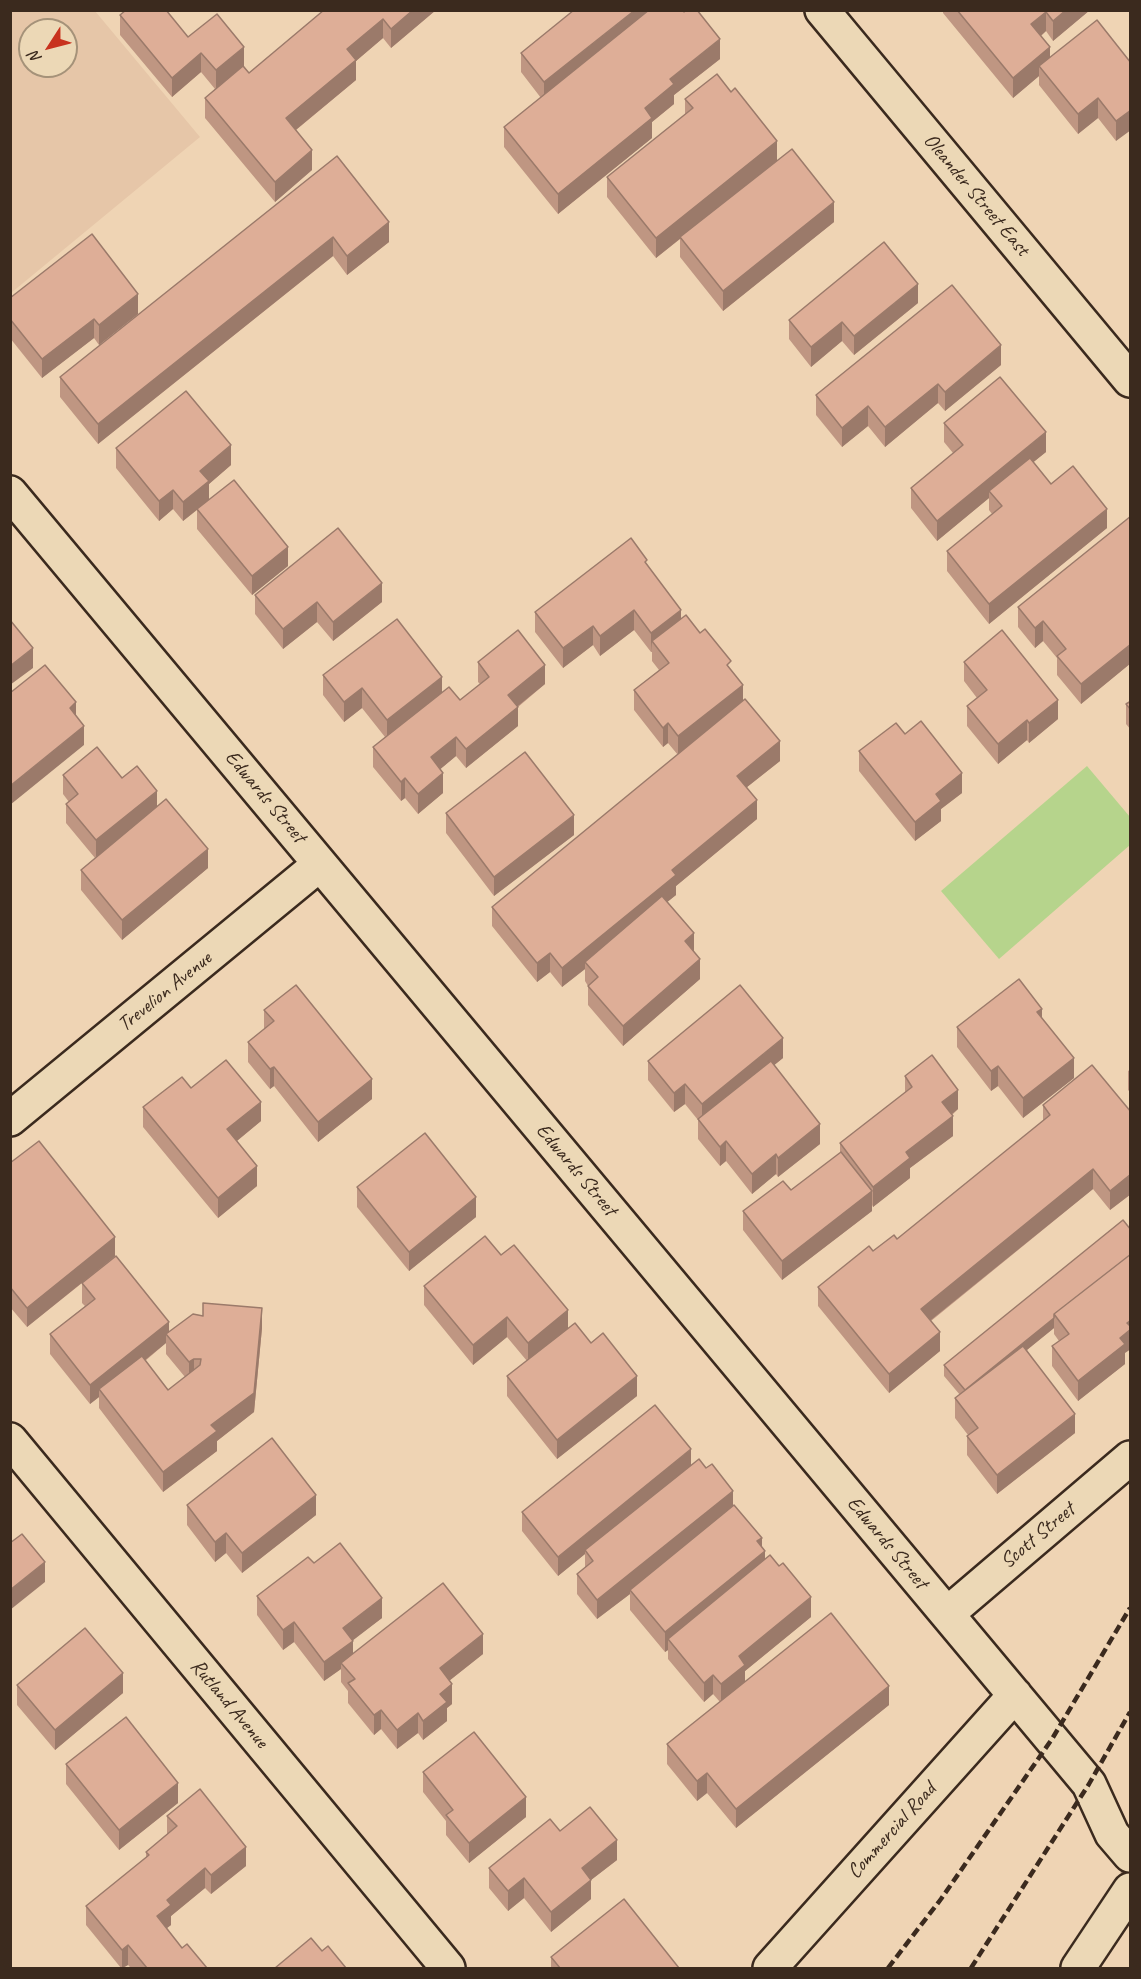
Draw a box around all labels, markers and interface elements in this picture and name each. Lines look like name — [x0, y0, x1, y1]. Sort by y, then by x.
north arrow — [18, 18, 78, 78]
text: N — [24, 48, 46, 67]
street label: Oleander Street East — [917, 129, 1035, 261]
street label: Edwards Street — [219, 746, 311, 848]
street label: Trevelion Avenue — [113, 946, 217, 1038]
street label: Edwards Street — [530, 1119, 622, 1221]
street label: Edwards Street — [841, 1492, 933, 1594]
street label: Scott Street — [996, 1498, 1080, 1574]
street label: Rutland Avenue — [185, 1654, 273, 1754]
street label: Commercial Road — [842, 1778, 942, 1884]

